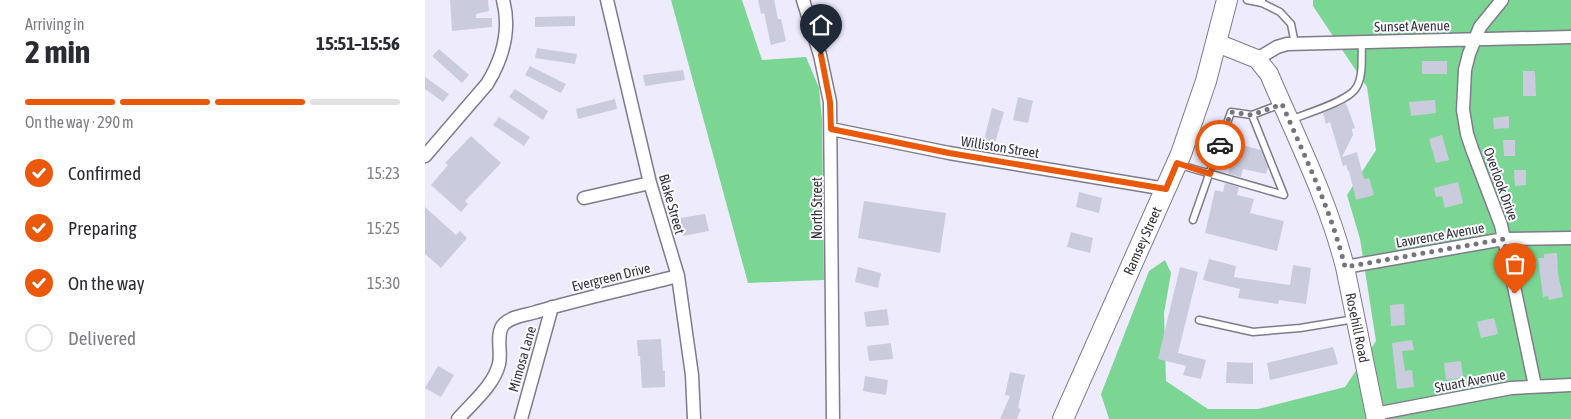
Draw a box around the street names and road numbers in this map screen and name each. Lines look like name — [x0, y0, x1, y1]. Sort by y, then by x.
street label: Sunset Avenue — [1374, 17, 1450, 35]
street label: Williston Street — [960, 133, 1040, 161]
street label: Overlook Drive — [1480, 145, 1522, 223]
street label: Blake Street — [656, 172, 688, 236]
street label: North Street — [809, 177, 825, 239]
street label: Ramsey Street — [1120, 204, 1165, 278]
street label: Lawrence Avenue — [1394, 219, 1486, 251]
street label: Evergreen Drive — [570, 260, 652, 294]
street label: Rosehill Road — [1342, 291, 1372, 364]
street label: Mimosa Lane — [505, 324, 539, 394]
street label: Stuart Avenue — [1433, 366, 1507, 396]

